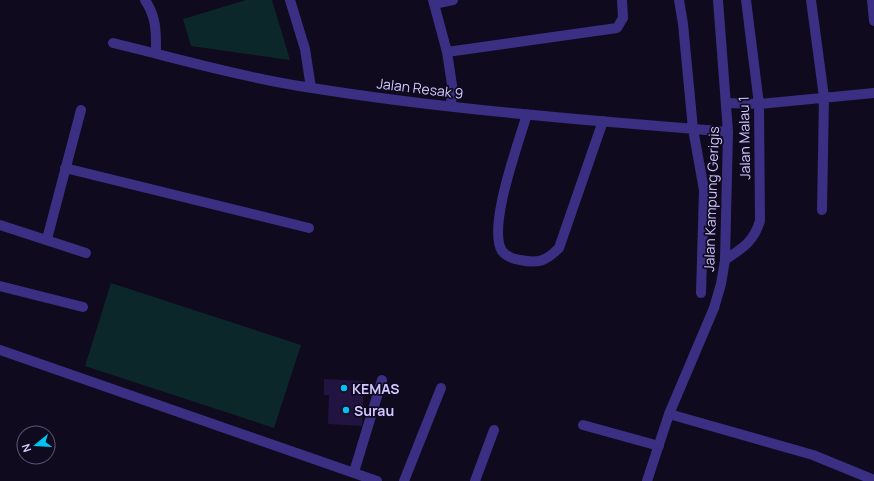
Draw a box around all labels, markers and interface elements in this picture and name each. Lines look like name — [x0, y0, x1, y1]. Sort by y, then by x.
street label: Jalan Resak 9 — [376, 73, 464, 103]
street label: Jalan Malau 1 — [734, 96, 754, 180]
street label: Jalan Kampung Gerigis — [699, 126, 723, 272]
place label: KEMAS — [352, 379, 400, 398]
marker: KEMAS — [339, 383, 349, 393]
place label: Surau — [354, 401, 394, 420]
marker: Surau — [341, 405, 351, 415]
north arrow — [16, 425, 56, 465]
text: N — [18, 442, 34, 454]

